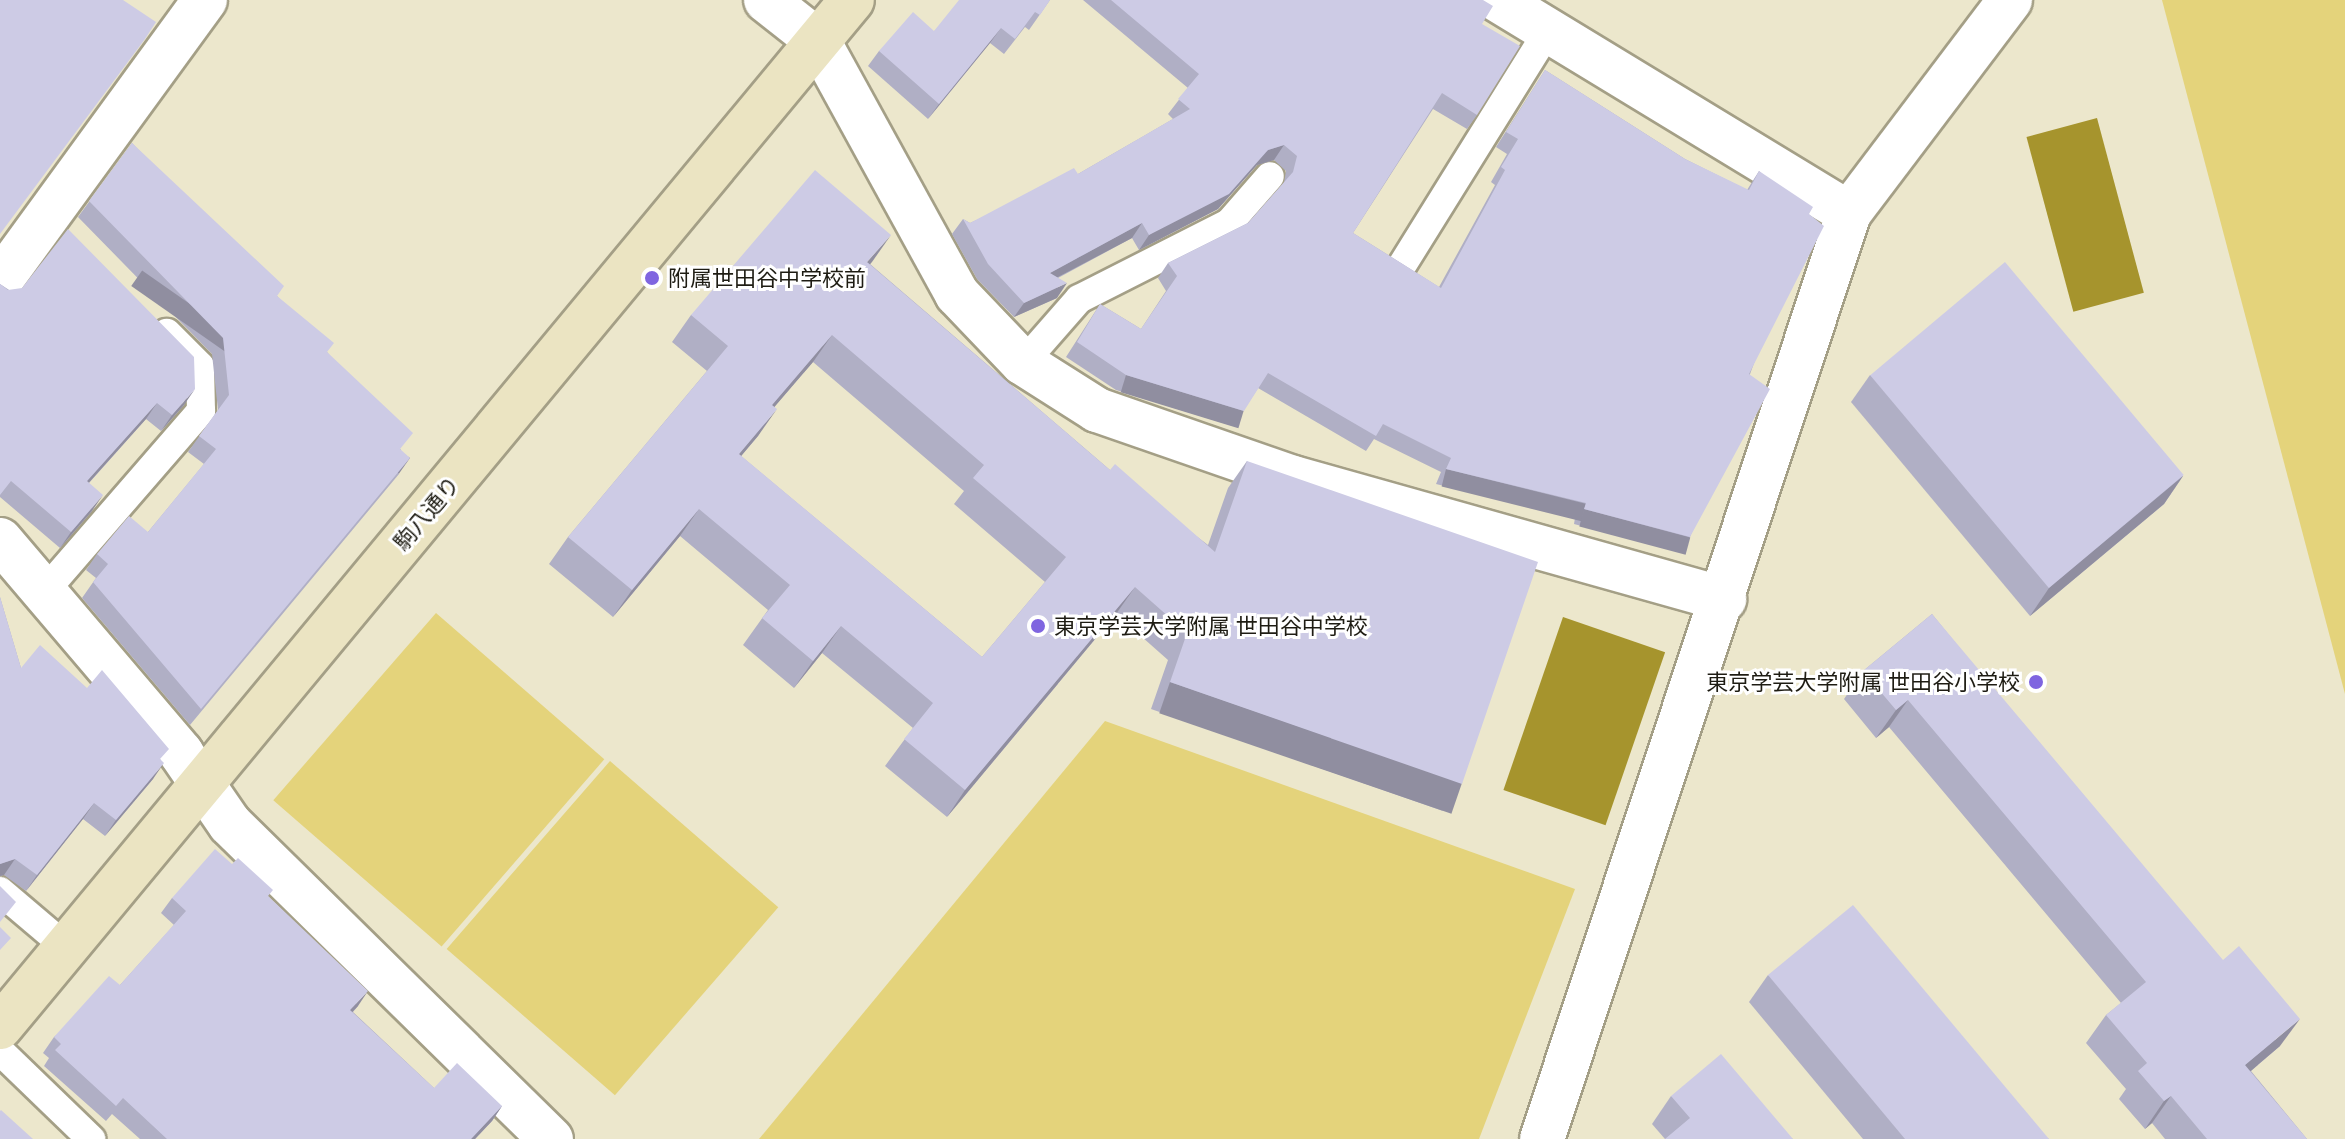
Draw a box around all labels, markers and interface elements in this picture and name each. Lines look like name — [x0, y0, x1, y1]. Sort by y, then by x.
place label: 附属世田谷中学校前 — [668, 265, 866, 291]
marker: 附属世田谷中学校前 — [643, 269, 661, 287]
street label: 駒八通り — [388, 471, 464, 555]
place label: 東京学芸大学附属 世田谷中学校 — [1054, 613, 1368, 639]
marker: 東京学芸大学附属 世田谷中学校 — [1029, 617, 1047, 635]
place label: 東京学芸大学附属 世田谷小学校 — [1706, 669, 2020, 695]
marker: 東京学芸大学附属 世田谷小学校 — [2027, 673, 2045, 691]

